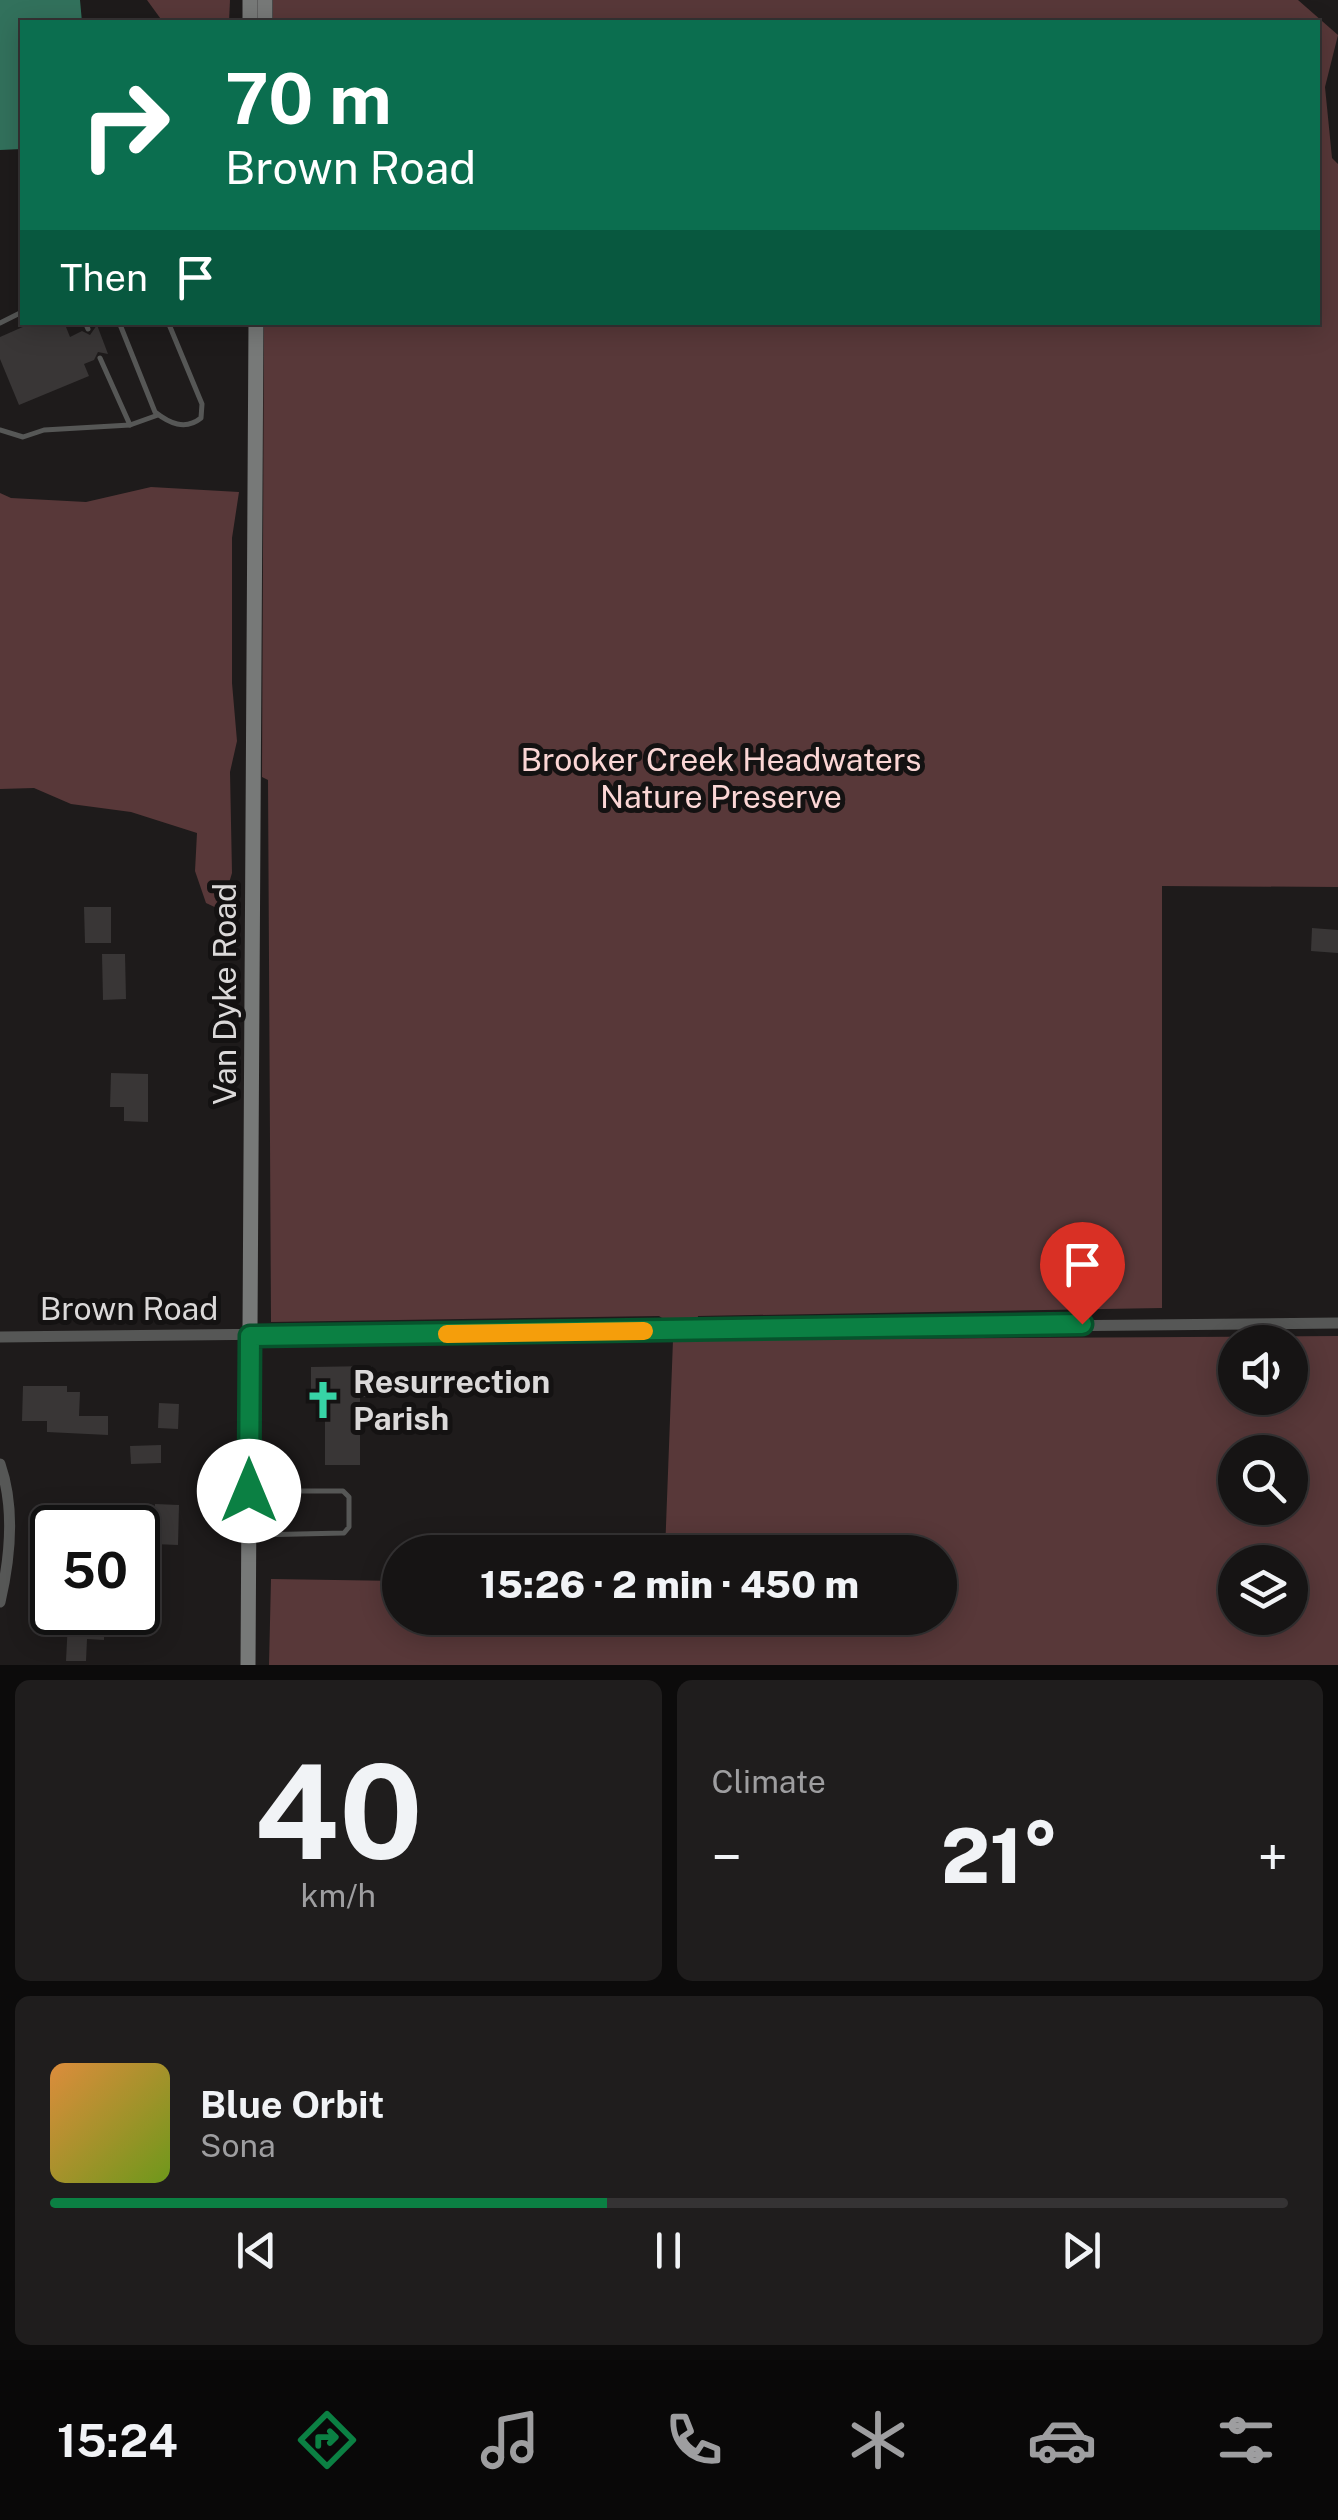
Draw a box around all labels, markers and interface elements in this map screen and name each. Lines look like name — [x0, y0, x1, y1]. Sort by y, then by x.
text: 70 m — [225, 57, 392, 140]
icon: right — [60, 60, 190, 190]
text: Brown Road — [225, 141, 476, 194]
icon: arrive — [168, 250, 223, 305]
text: Then — [60, 255, 148, 300]
park label: Brooker Creek Headwaters Nature Preserve — [520, 741, 922, 815]
street label: Van Dyke Road — [206, 883, 243, 1105]
pin — [1040, 1222, 1125, 1325]
icon: arrive — [1055, 1237, 1110, 1292]
street label: Brown Road — [40, 1290, 218, 1327]
map controls — [1218, 1325, 1308, 1635]
button: sound — [1218, 1325, 1308, 1415]
place label: Resurrection Parish — [353, 1363, 550, 1437]
church icon: Resurrection Parish — [302, 1379, 344, 1421]
button: search — [1218, 1435, 1308, 1525]
position arrow — [197, 1439, 301, 1543]
speed limit sign: 50 — [30, 1505, 160, 1635]
button: layers — [1218, 1545, 1308, 1635]
text: 15:26 · 2 min · 450 m — [480, 1562, 859, 1607]
text: 40 — [254, 1736, 423, 1888]
text: Climate — [712, 1763, 826, 1800]
text: 21° — [941, 1812, 1059, 1900]
text: − — [712, 1825, 742, 1889]
text: + — [1258, 1825, 1288, 1889]
text: km/h — [301, 1877, 376, 1914]
text: Blue Orbit — [200, 2082, 384, 2127]
text: Sona — [200, 2127, 276, 2164]
icon: previous — [229, 2223, 284, 2278]
icon: pause — [641, 2223, 696, 2278]
icon: next — [1054, 2223, 1109, 2278]
icon: directions — [292, 2405, 362, 2475]
icon: music — [475, 2405, 545, 2475]
icon: phone — [659, 2405, 729, 2475]
icon: climate — [843, 2405, 913, 2475]
icon: car — [1027, 2405, 1097, 2475]
icon: filters — [1211, 2405, 1281, 2475]
text: 15:24 — [57, 2414, 178, 2467]

